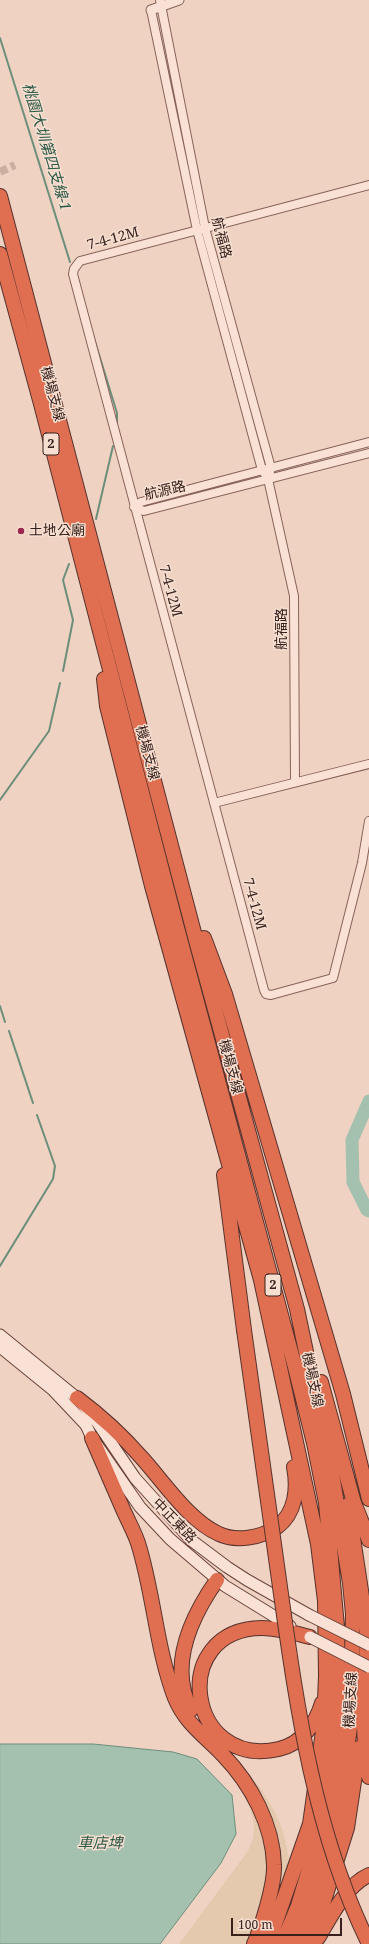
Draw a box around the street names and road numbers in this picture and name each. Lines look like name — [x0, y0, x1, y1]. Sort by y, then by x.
street label: 航福路 — [208, 216, 234, 260]
street label: 7-4-12M — [85, 224, 141, 254]
street label: 機場支線 — [37, 365, 67, 423]
road number: 2 — [43, 433, 59, 455]
street label: 航源路 — [143, 478, 187, 504]
street label: 7-4-12M — [155, 563, 185, 619]
street label: 航福路 — [274, 608, 290, 650]
street label: 機場支線 — [132, 724, 162, 782]
street label: 7-4-12M — [239, 876, 269, 932]
street label: 機場支線 — [215, 1038, 245, 1096]
road number: 2 — [265, 1274, 281, 1296]
street label: 機場支線 — [298, 1351, 326, 1409]
street label: 中正東路 — [149, 1495, 199, 1547]
street label: 機場支線 — [341, 1672, 361, 1728]

